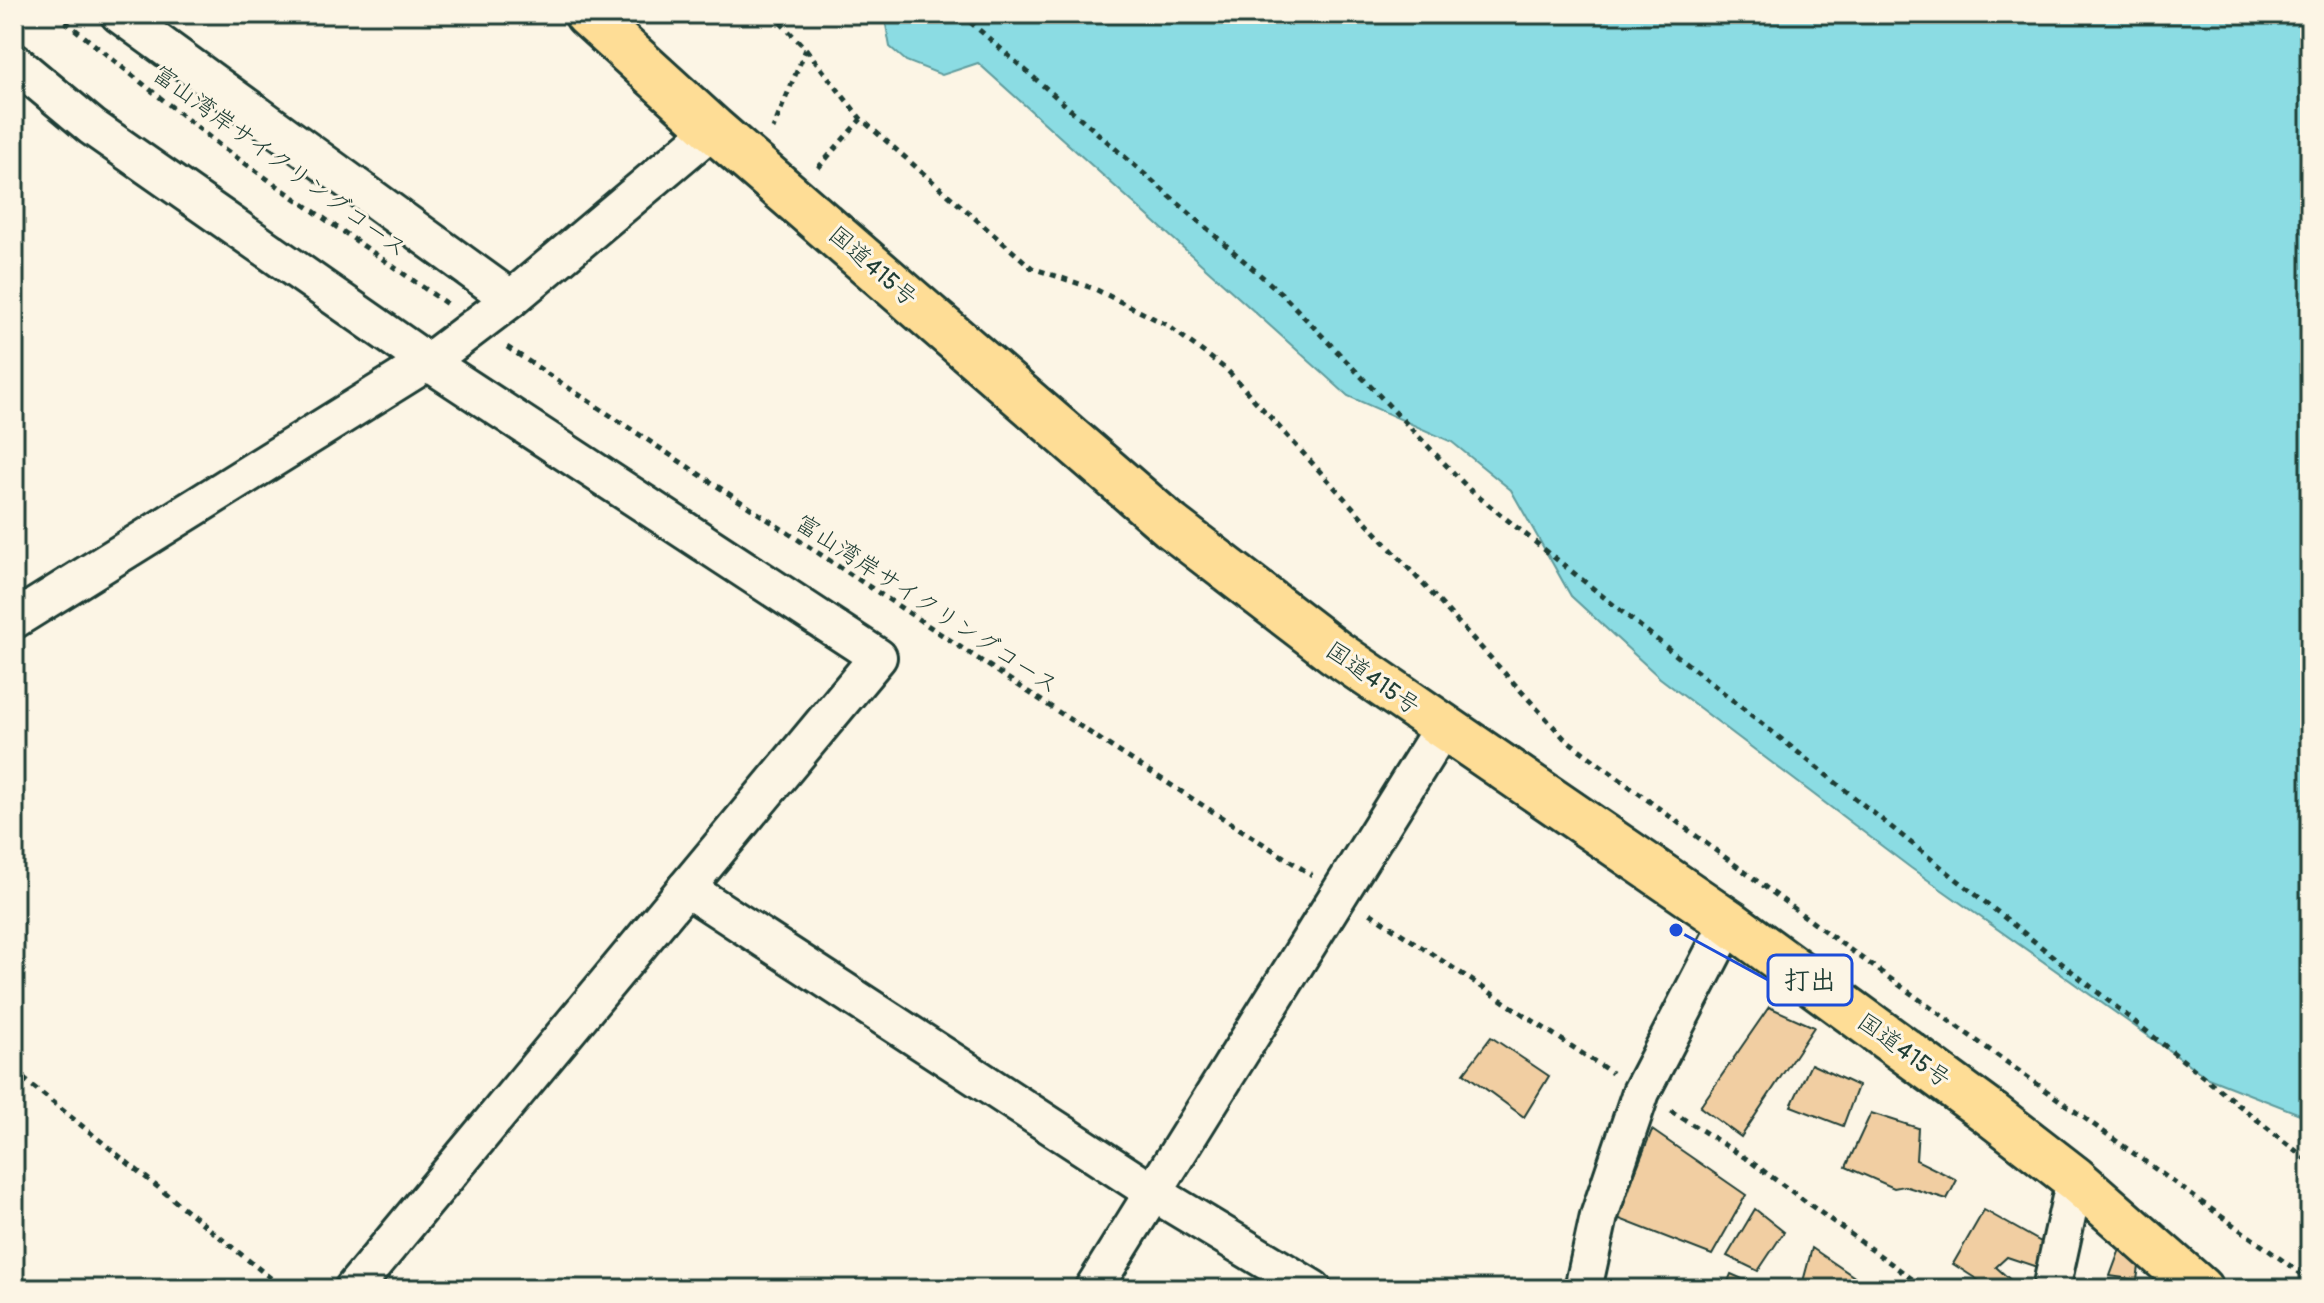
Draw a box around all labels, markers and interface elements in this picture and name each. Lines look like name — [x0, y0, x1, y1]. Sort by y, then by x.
street label: 富山湾岸サイクリングコース — [147, 59, 413, 264]
street label: 国道415号 — [822, 220, 923, 313]
street label: 富山湾岸サイクリングコース — [790, 508, 1064, 701]
street label: 国道415号 — [1320, 635, 1425, 721]
callout: 打出 — [1768, 955, 1852, 1005]
text: 打出 — [1784, 965, 1836, 997]
street label: 国道415号 — [1851, 1007, 1956, 1094]

